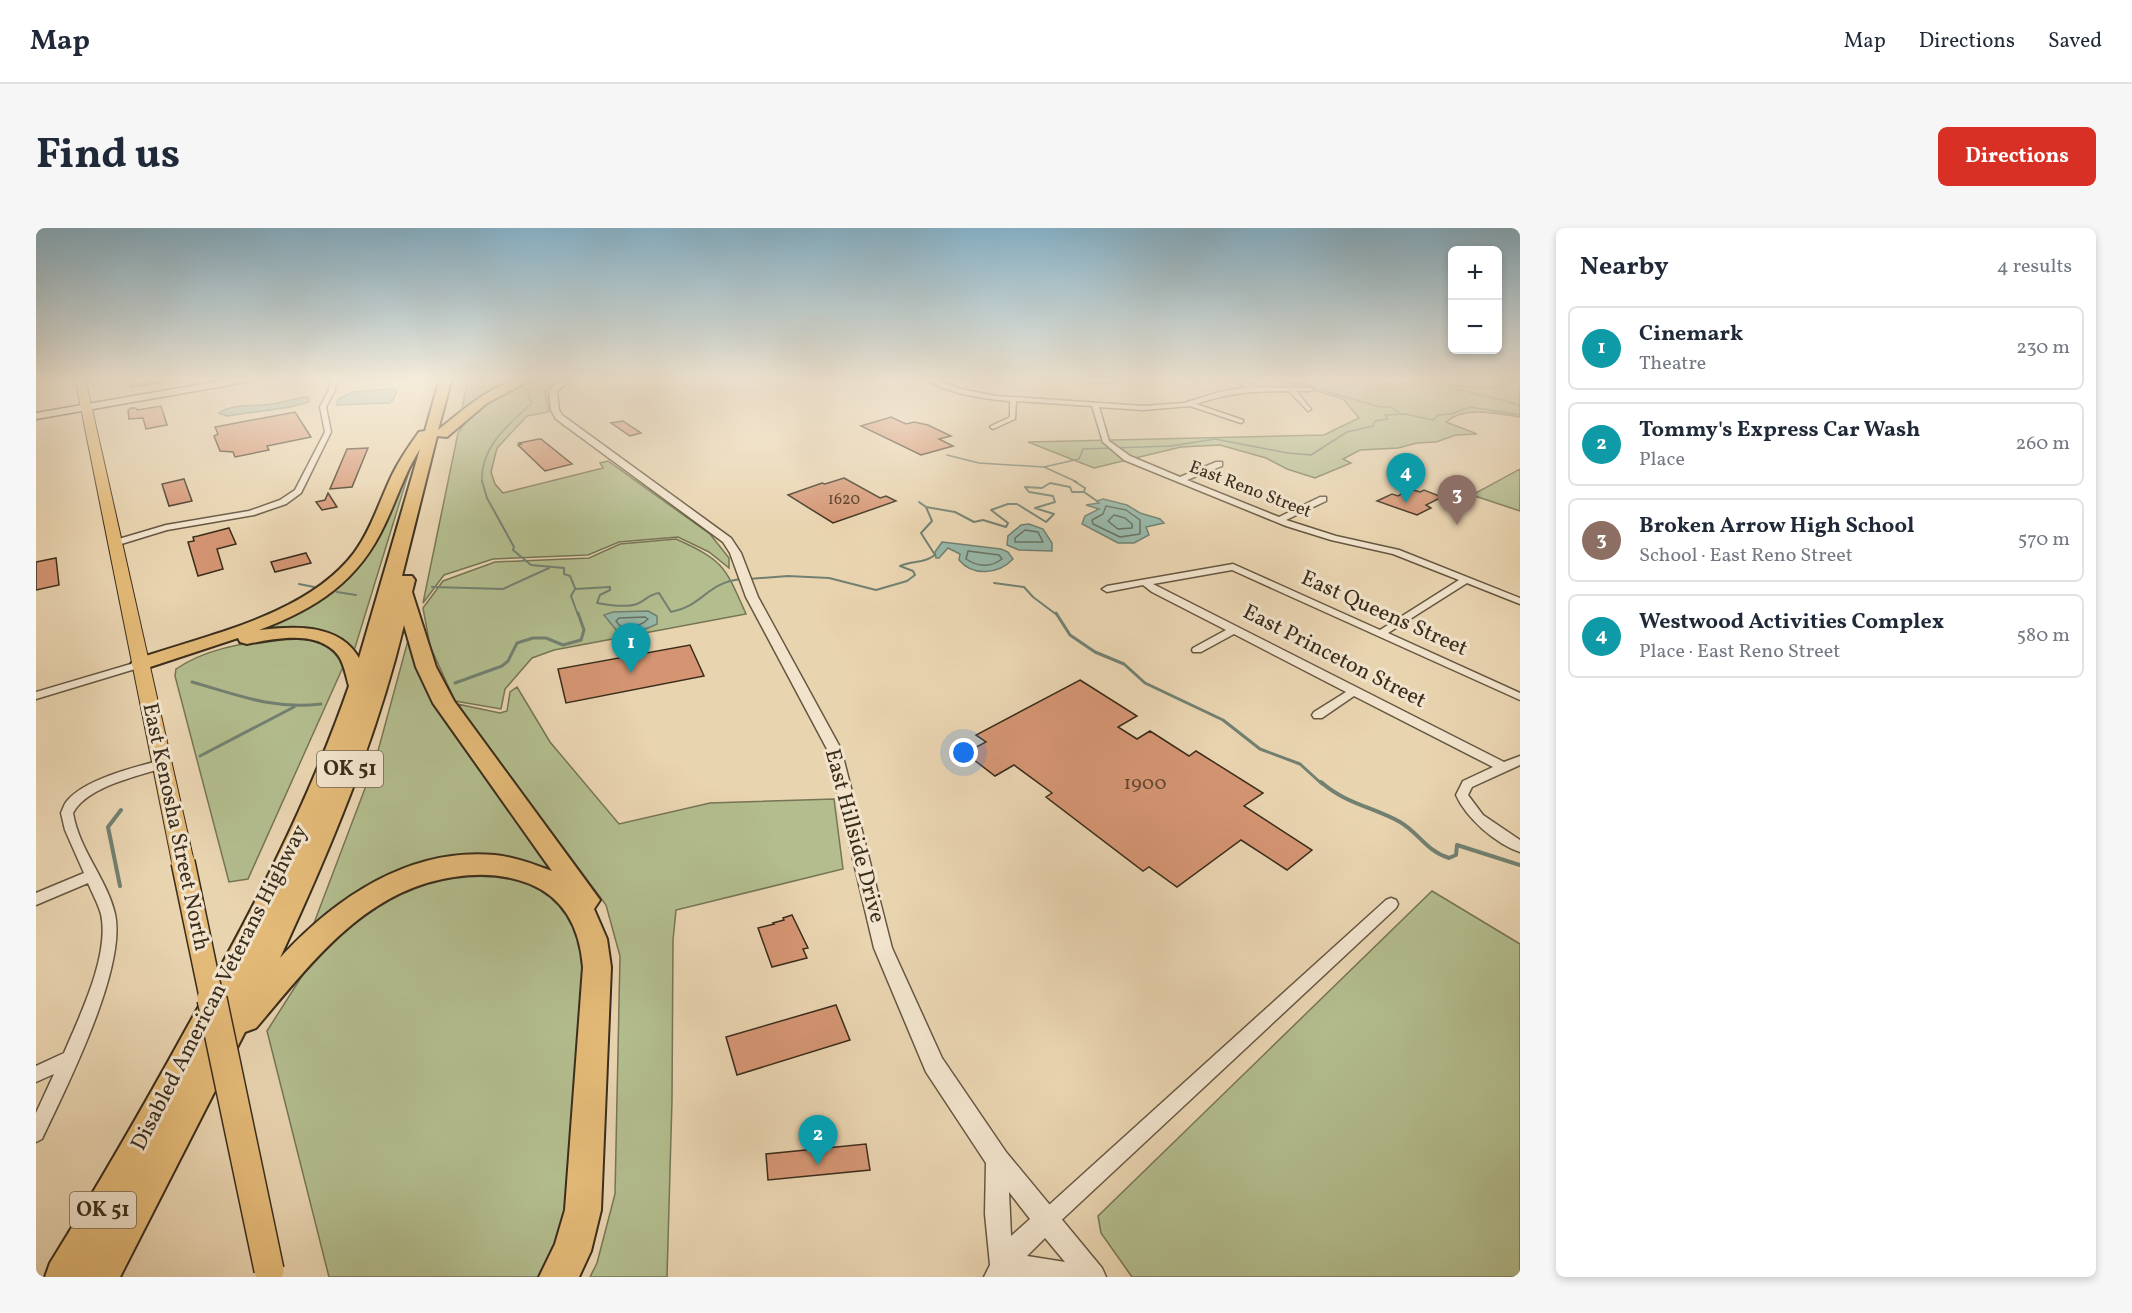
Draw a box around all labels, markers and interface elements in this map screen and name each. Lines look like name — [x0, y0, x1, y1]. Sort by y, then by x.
text: Map — [30, 22, 90, 61]
text: Map — [1844, 27, 1886, 56]
text: Directions — [1919, 27, 2015, 56]
text: Saved — [2048, 27, 2102, 56]
text: Find us — [36, 127, 180, 186]
button: Directions — [1938, 127, 2096, 186]
map controls — [1448, 246, 1502, 354]
button: + — [1448, 246, 1502, 300]
text: Nearby — [1580, 249, 1669, 285]
text: 4 results — [1997, 253, 2072, 281]
button: − — [1448, 300, 1502, 354]
text: Cinemark — [1639, 319, 1743, 350]
text: 1 — [1597, 334, 1606, 362]
text: 230 m — [2016, 334, 2070, 362]
text: Theatre — [1639, 350, 1706, 378]
text: Tommy's Express Car Wash — [1639, 415, 1920, 446]
text: 2 — [1596, 430, 1607, 458]
text: 260 m — [2015, 430, 2070, 458]
text: Place — [1639, 446, 1685, 474]
pin: 4 — [1386, 454, 1426, 503]
street label: East Reno Street — [1185, 455, 1315, 525]
pin: 3 — [1438, 476, 1476, 525]
house number: 1620 — [828, 489, 860, 511]
text: Broken Arrow High School — [1639, 511, 1914, 542]
text: 3 — [1596, 526, 1607, 554]
text: 570 m — [2018, 526, 2070, 554]
text: School · East Reno Street — [1639, 542, 1853, 570]
street label: East Queens Street — [1296, 563, 1473, 665]
street label: East Princeton Street — [1237, 597, 1431, 717]
text: Westwood Activities Complex — [1639, 607, 1944, 638]
text: 4 — [1595, 622, 1608, 650]
text: 580 m — [2017, 622, 2070, 650]
pin: 1 — [612, 624, 650, 673]
text: Place · East Reno Street — [1639, 638, 1840, 666]
street label: East Kenosha Street North — [134, 700, 216, 954]
your location — [949, 738, 978, 767]
street label: East Hillside Drive — [816, 746, 892, 926]
road number: OK 51 — [317, 751, 383, 787]
house number: 1900 — [1124, 770, 1166, 798]
street label: Disabled American Veterans Highway — [124, 820, 316, 1156]
pin: 2 — [798, 1116, 838, 1165]
road number: OK 51 — [70, 1192, 136, 1228]

